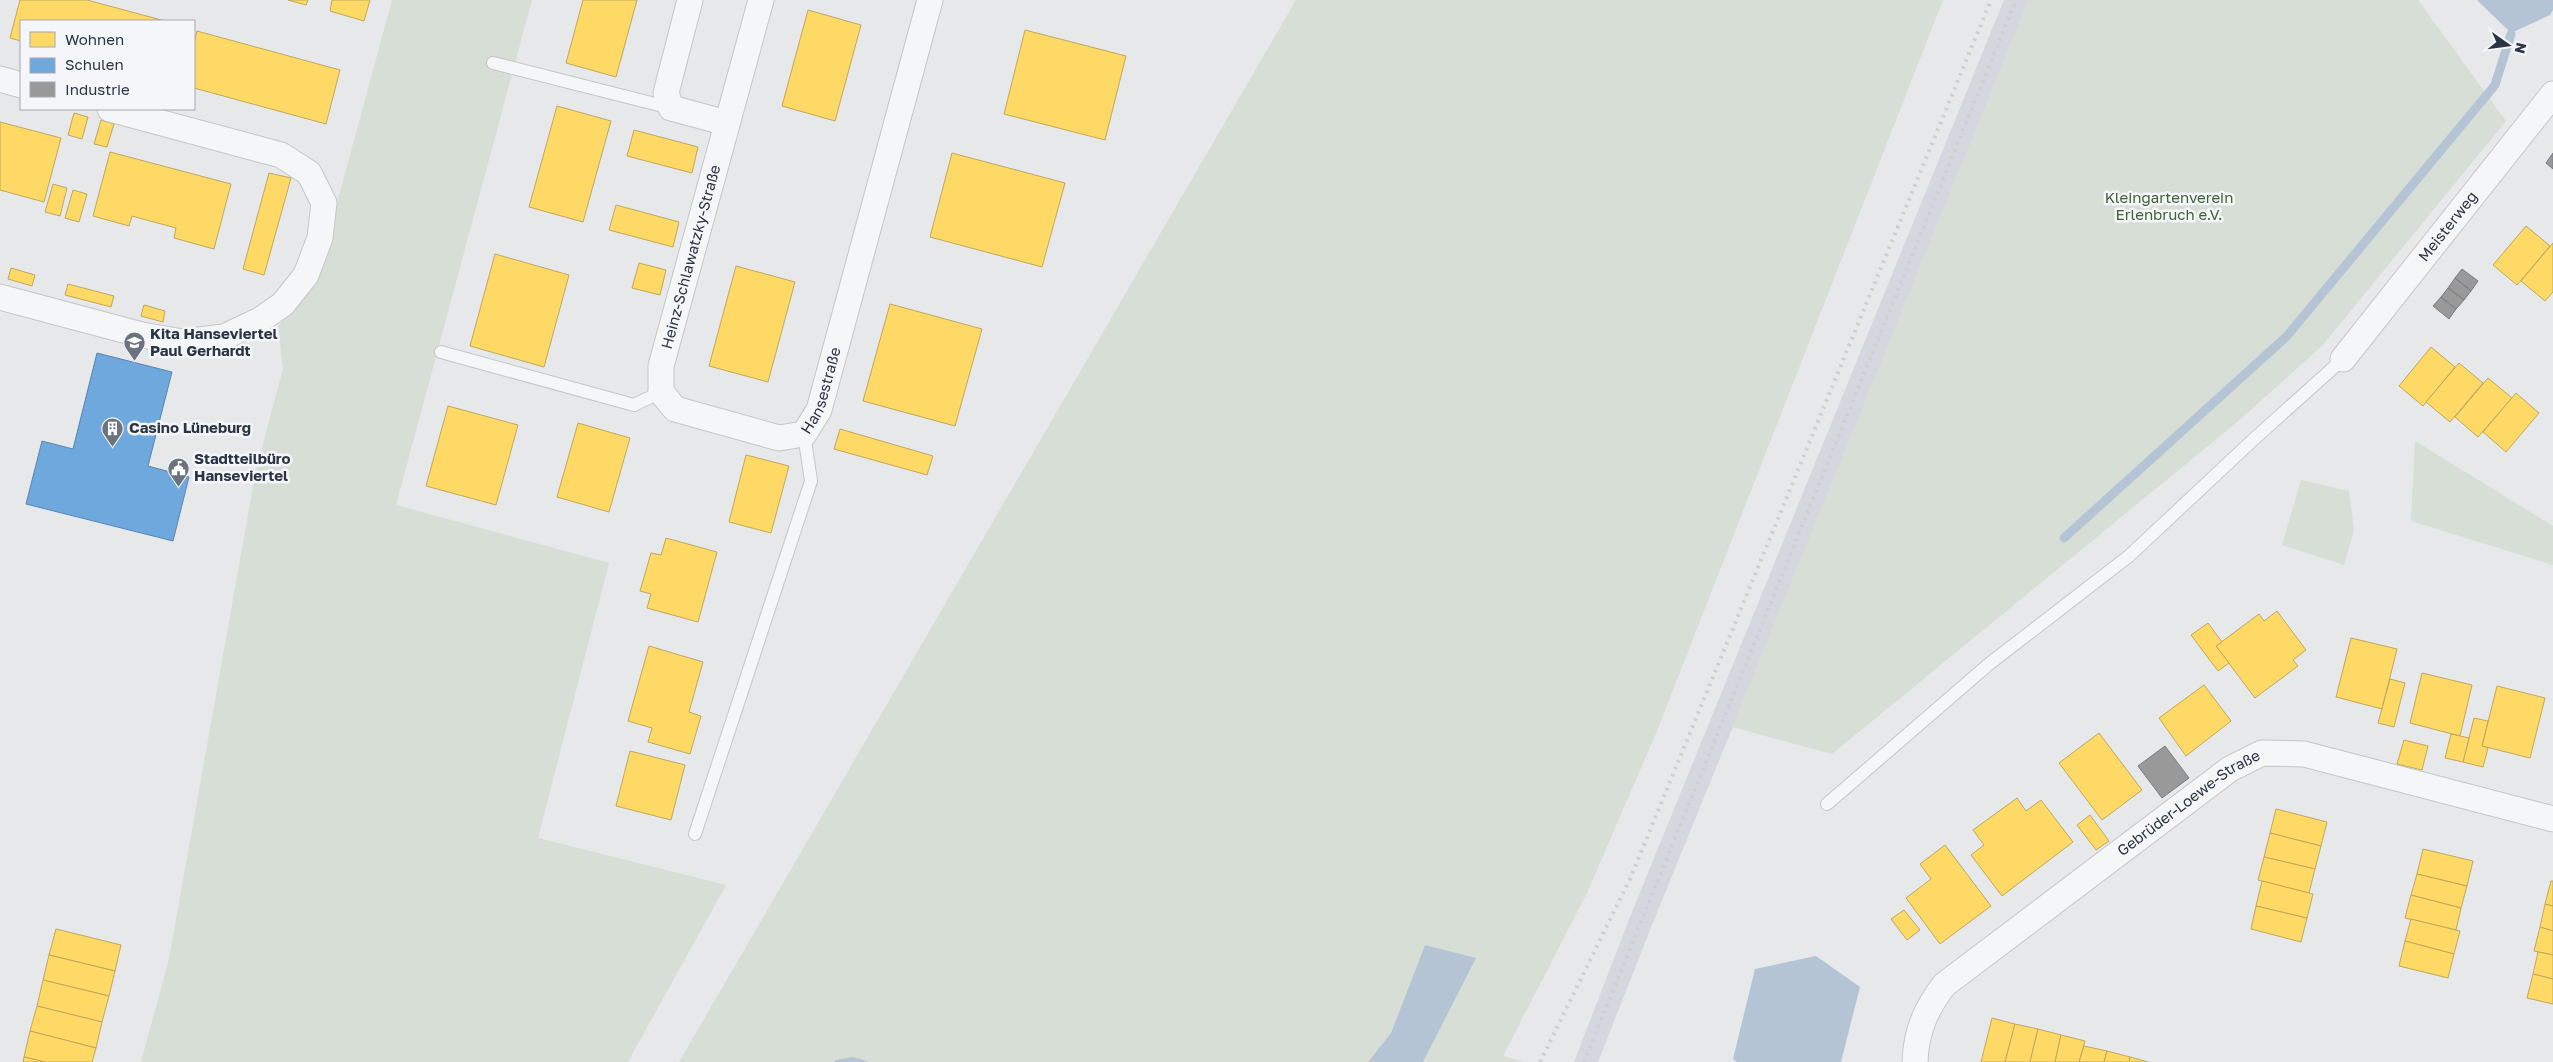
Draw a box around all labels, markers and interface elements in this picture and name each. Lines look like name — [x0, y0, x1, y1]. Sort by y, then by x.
legend — [20, 20, 195, 110]
north arrow — [2483, 20, 2533, 70]
text: Wohnen — [65, 30, 124, 48]
text: N — [2512, 41, 2531, 55]
text: Schulen — [65, 55, 124, 73]
text: Industrie — [65, 80, 130, 98]
street label: Heinz-Schlawatzky-Straße — [657, 162, 723, 351]
street label: Meisterweg — [2414, 187, 2480, 265]
park label: Kleingartenverein Erlenbruch e.V. — [2105, 188, 2233, 223]
place label: Kita Hanseviertel Paul Gerhardt — [150, 324, 278, 359]
school or university icon: Kita Hanseviertel Paul Gerhardt — [122, 331, 146, 362]
street label: Hansestraße — [796, 345, 844, 437]
building icon: Casino Lüneburg — [101, 416, 125, 447]
place label: Casino Lüneburg — [129, 418, 251, 436]
place label: Stadtteilbüro Hanseviertel — [194, 449, 290, 484]
public building icon: Stadtteilbüro Hanseviertel — [166, 456, 190, 487]
street label: Gebrüder-Loewe-Straße — [2113, 745, 2263, 859]

